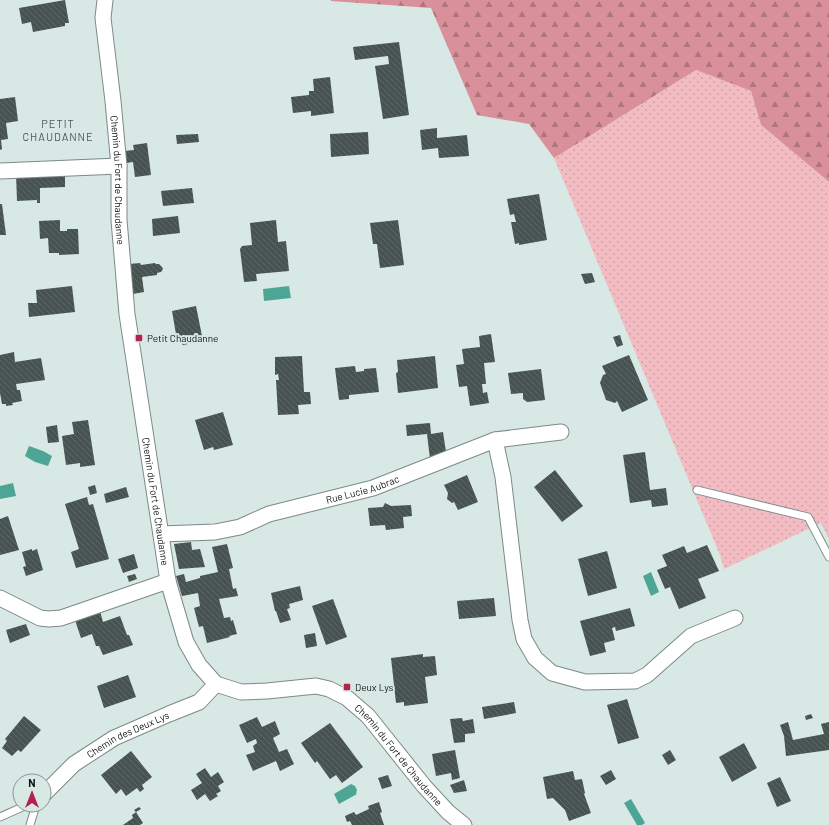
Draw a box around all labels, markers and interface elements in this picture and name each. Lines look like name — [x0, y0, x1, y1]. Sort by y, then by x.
street label: Chemin du Fort de Chaudanne — [108, 115, 127, 245]
district label: PETIT CHAUDANNE — [22, 117, 94, 143]
place label: Petit Chaudanne — [147, 332, 218, 344]
marker: Petit Chaudanne — [134, 333, 144, 343]
street label: Chemin du Fort de Chaudanne — [140, 437, 172, 566]
street label: Rue Lucie Aubrac — [325, 472, 401, 506]
place label: Deux Lys — [355, 681, 394, 693]
marker: Deux Lys — [342, 682, 352, 692]
street label: Chemin du Fort de Chaudanne — [352, 701, 445, 808]
street label: Chemin des Deux Lys — [84, 709, 171, 760]
north arrow — [12, 773, 52, 813]
text: N — [28, 776, 36, 789]

